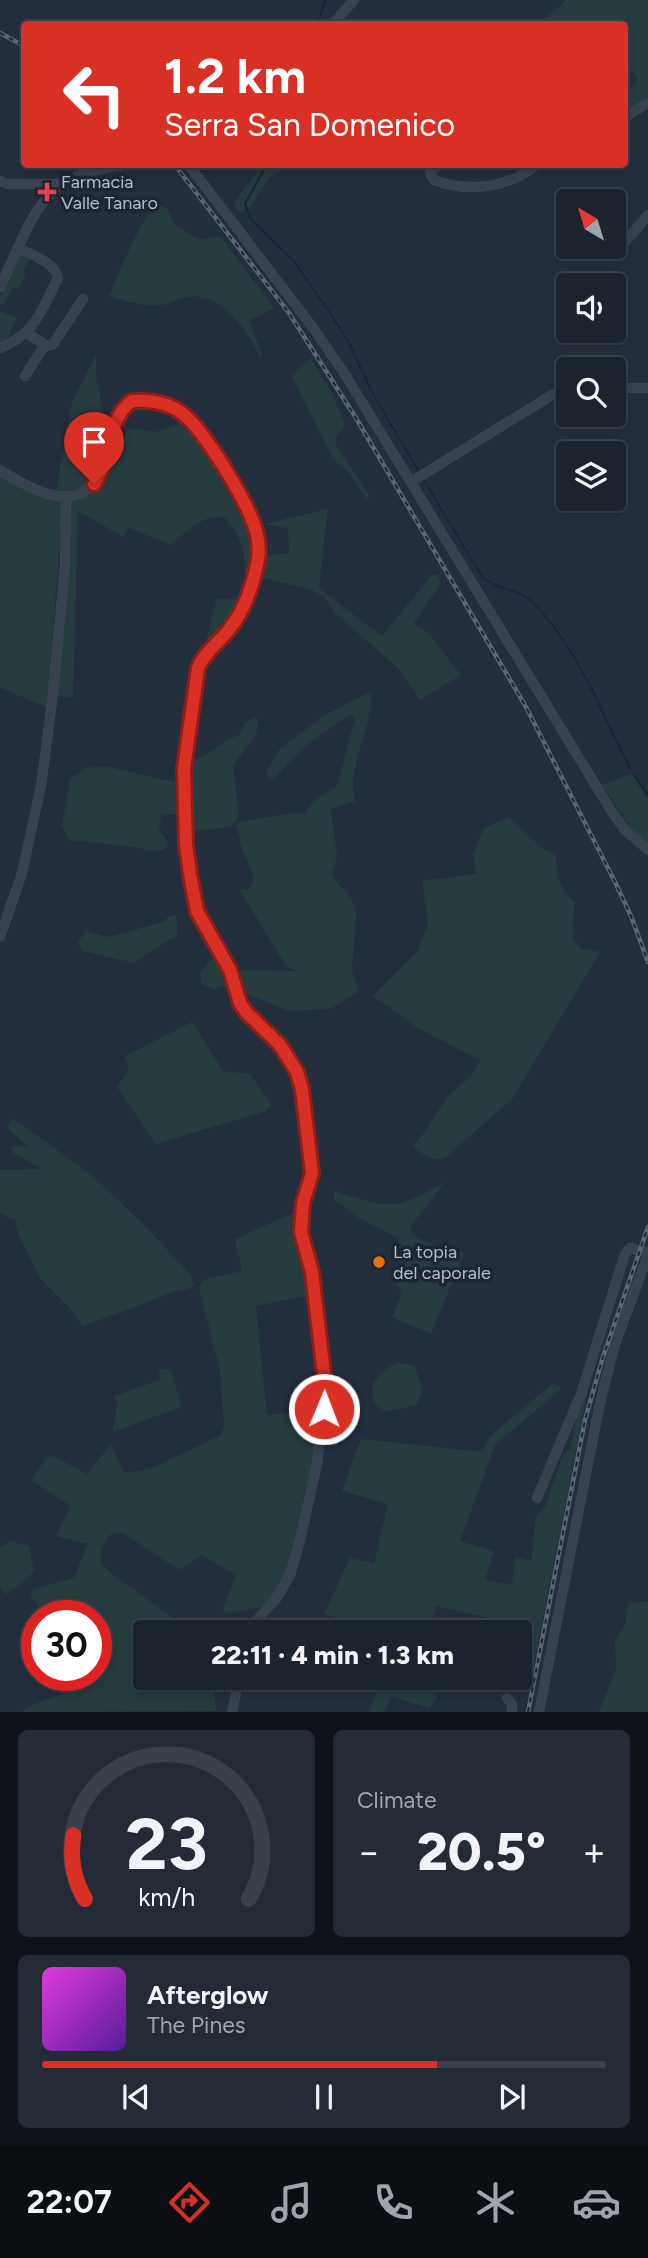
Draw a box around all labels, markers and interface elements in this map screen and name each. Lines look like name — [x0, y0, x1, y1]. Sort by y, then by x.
text: 1.2 km — [164, 46, 306, 105]
icon: left — [49, 49, 140, 140]
text: Serra San Domenico — [164, 106, 455, 144]
place label: Farmacia Valle Tanaro — [61, 171, 158, 214]
marker: Farmacia Valle Tanaro — [39, 184, 55, 200]
north arrow — [556, 189, 626, 259]
map controls — [556, 189, 626, 511]
button: sound — [556, 273, 626, 343]
button: search — [556, 357, 626, 427]
pin — [64, 412, 124, 484]
icon: arrive — [75, 423, 113, 461]
button: layers — [556, 441, 626, 511]
place label: La topia del caporale — [393, 1241, 491, 1284]
marker: La topia del caporale — [371, 1254, 387, 1270]
position arrow — [287, 1372, 361, 1446]
speed limit sign: 30 — [21, 1600, 112, 1691]
text: 22:11 · 4 min · 1.3 km — [211, 1639, 454, 1671]
text: Climate — [357, 1786, 436, 1814]
text: 23 — [125, 1801, 208, 1888]
text: 20.5° — [417, 1821, 546, 1883]
text: − — [357, 1829, 381, 1875]
text: + — [582, 1829, 606, 1875]
text: km/h — [138, 1882, 195, 1912]
text: Afterglow — [147, 1979, 269, 2011]
text: The Pines — [147, 2011, 246, 2039]
icon: previous — [117, 2078, 155, 2116]
icon: pause — [305, 2078, 343, 2116]
icon: next — [493, 2078, 531, 2116]
icon: directions — [165, 2178, 214, 2227]
icon: music — [267, 2178, 316, 2227]
icon: phone — [369, 2178, 418, 2227]
icon: climate — [471, 2178, 520, 2227]
icon: car — [572, 2178, 621, 2227]
text: 22:07 — [26, 2183, 112, 2221]

